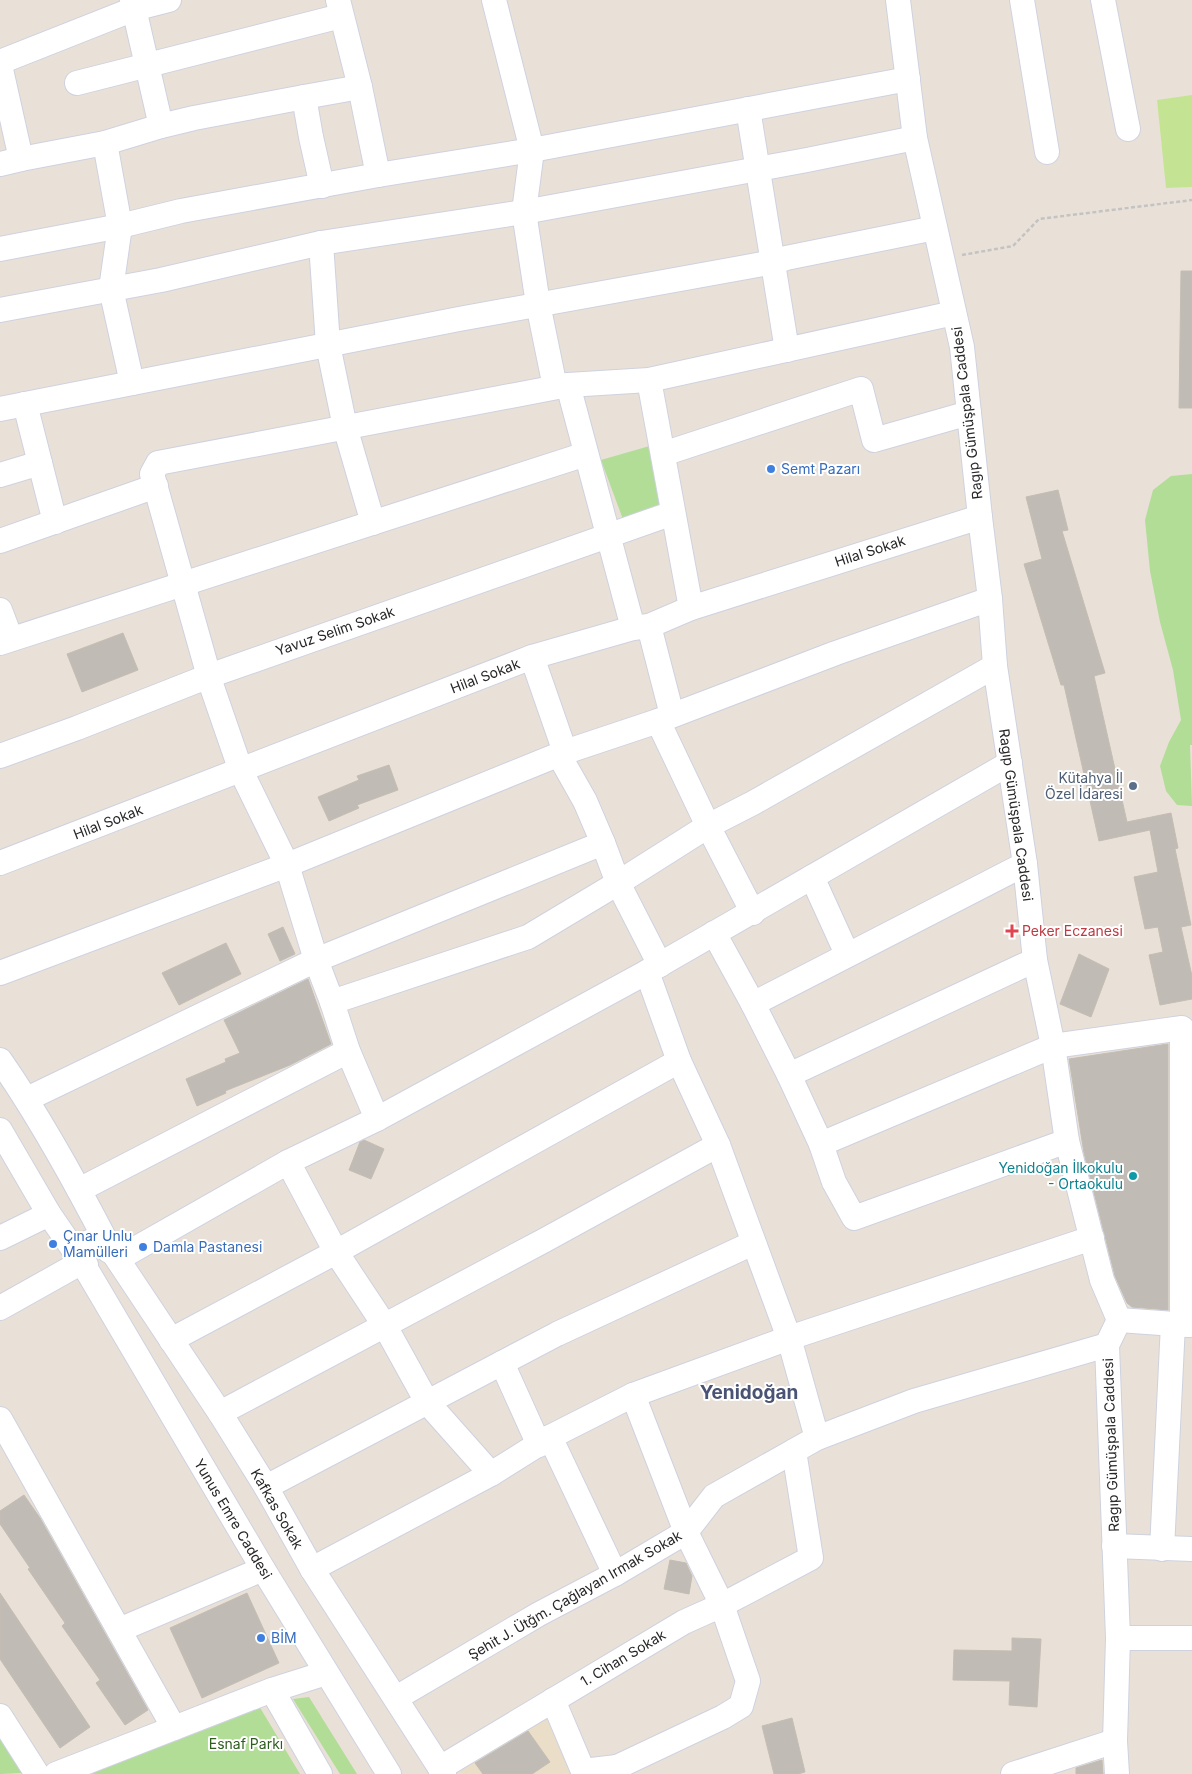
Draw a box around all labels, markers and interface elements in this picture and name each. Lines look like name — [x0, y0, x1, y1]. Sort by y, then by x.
street label: Ragıp Gümüşpala Caddesi — [947, 326, 986, 500]
place label: Semt Pazarı — [781, 460, 860, 477]
marker: Semt Pazarı — [765, 463, 777, 475]
street label: Hilal Sokak — [833, 531, 907, 570]
street label: Yavuz Selim Sokak — [273, 602, 397, 659]
street label: Hilal Sokak — [448, 654, 522, 697]
street label: Ragıp Gümüşpala Caddesi — [996, 728, 1037, 902]
place label: Kütahya İl Özel İdaresi — [1045, 769, 1123, 802]
marker: Kütahya İl Özel İdaresi — [1127, 780, 1139, 792]
street label: Hilal Sokak — [71, 800, 145, 843]
place label: Peker Eczanesi — [1022, 922, 1123, 939]
marker: Peker Eczanesi — [1006, 925, 1018, 937]
place label: Yenidoğan İlkokulu - Ortaokulu — [999, 1159, 1123, 1192]
marker: Yenidoğan İlkokulu - Ortaokulu — [1127, 1170, 1139, 1182]
place label: Çınar Unlu Mamülleri — [63, 1227, 132, 1260]
marker: Çınar Unlu Mamülleri — [47, 1238, 59, 1250]
place label: Damla Pastanesi — [153, 1238, 262, 1255]
marker: Damla Pastanesi — [137, 1241, 149, 1253]
street label: Ragıp Gümüşpala Caddesi — [1099, 1358, 1122, 1532]
district label: Yenidoğan — [700, 1381, 798, 1404]
street label: Yunus Emre Caddesi — [191, 1456, 276, 1582]
street label: Kafkas Sokak — [248, 1466, 307, 1552]
street label: Şehit J. Ütğm. Çağlayan Irmak Sokak — [465, 1526, 685, 1663]
street label: 1. Cihan Sokak — [577, 1625, 669, 1690]
place label: BİM — [271, 1629, 297, 1646]
marker: BİM — [255, 1632, 267, 1644]
park label: Esnaf Parkı — [209, 1735, 283, 1752]

